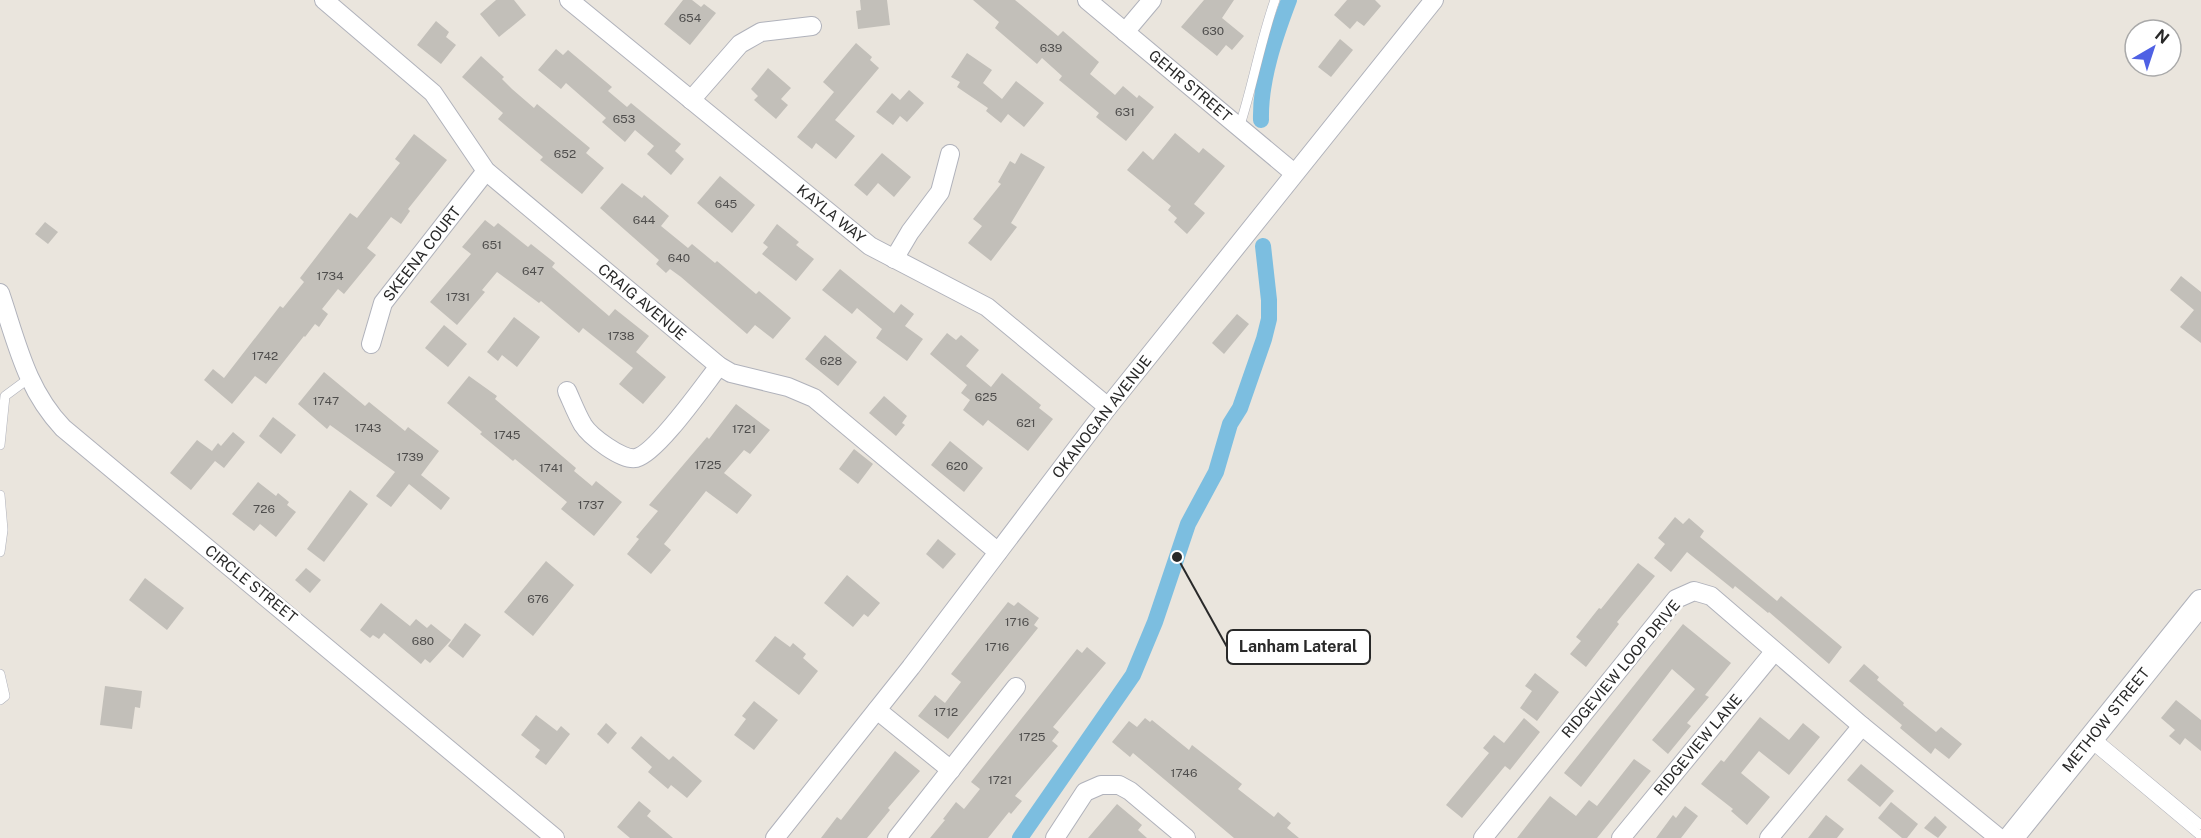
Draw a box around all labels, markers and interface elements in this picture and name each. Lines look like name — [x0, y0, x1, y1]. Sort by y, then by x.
house number: 654 — [679, 11, 702, 25]
north arrow — [2123, 18, 2183, 78]
house number: 630 — [1202, 24, 1224, 38]
text: N — [2151, 25, 2173, 48]
house number: 639 — [1040, 41, 1062, 55]
street label: GEHR STREET — [1146, 46, 1235, 125]
house number: 631 — [1115, 105, 1135, 119]
house number: 653 — [613, 112, 635, 126]
house number: 652 — [554, 147, 576, 161]
street label: KAYLA WAY — [794, 181, 869, 246]
house number: 645 — [715, 197, 738, 211]
street label: SKEENA COURT — [379, 203, 464, 304]
house number: 644 — [633, 213, 656, 227]
house number: 651 — [482, 238, 502, 252]
house number: 640 — [668, 251, 690, 265]
street label: CRAIG AVENUE — [595, 260, 690, 343]
house number: 647 — [522, 264, 544, 278]
house number: 1734 — [317, 269, 344, 283]
house number: 1731 — [446, 290, 470, 304]
house number: 1738 — [607, 329, 635, 343]
house number: 1742 — [252, 349, 278, 363]
street label: OKANOGAN AVENUE — [1049, 352, 1155, 481]
house number: 628 — [820, 354, 842, 368]
house number: 625 — [975, 390, 997, 404]
house number: 1747 — [313, 394, 339, 408]
house number: 621 — [1016, 416, 1036, 430]
house number: 1743 — [355, 421, 381, 435]
house number: 1721 — [732, 422, 756, 436]
house number: 1745 — [494, 428, 521, 442]
house number: 1739 — [397, 450, 423, 464]
house number: 1725 — [694, 458, 722, 472]
house number: 620 — [946, 459, 968, 473]
house number: 1741 — [539, 461, 563, 475]
house number: 1737 — [578, 498, 604, 512]
house number: 726 — [253, 502, 275, 516]
street label: CIRCLE STREET — [202, 541, 301, 626]
house number: 676 — [527, 592, 549, 606]
street label: RIDGEVIEW LOOP DRIVE — [1558, 596, 1683, 741]
house number: 1716 — [1005, 615, 1029, 629]
callout: Lanham Lateral — [1227, 630, 1370, 664]
house number: 680 — [412, 634, 434, 648]
text: Lanham Lateral — [1239, 637, 1357, 656]
house number: 1716 — [985, 640, 1009, 654]
street label: METHOW STREET — [2059, 664, 2153, 775]
street label: RIDGEVIEW LANE — [1650, 691, 1745, 799]
house number: 1712 — [934, 705, 958, 719]
house number: 1725 — [1018, 730, 1046, 744]
house number: 1746 — [1171, 766, 1197, 780]
house number: 1721 — [988, 773, 1012, 787]

